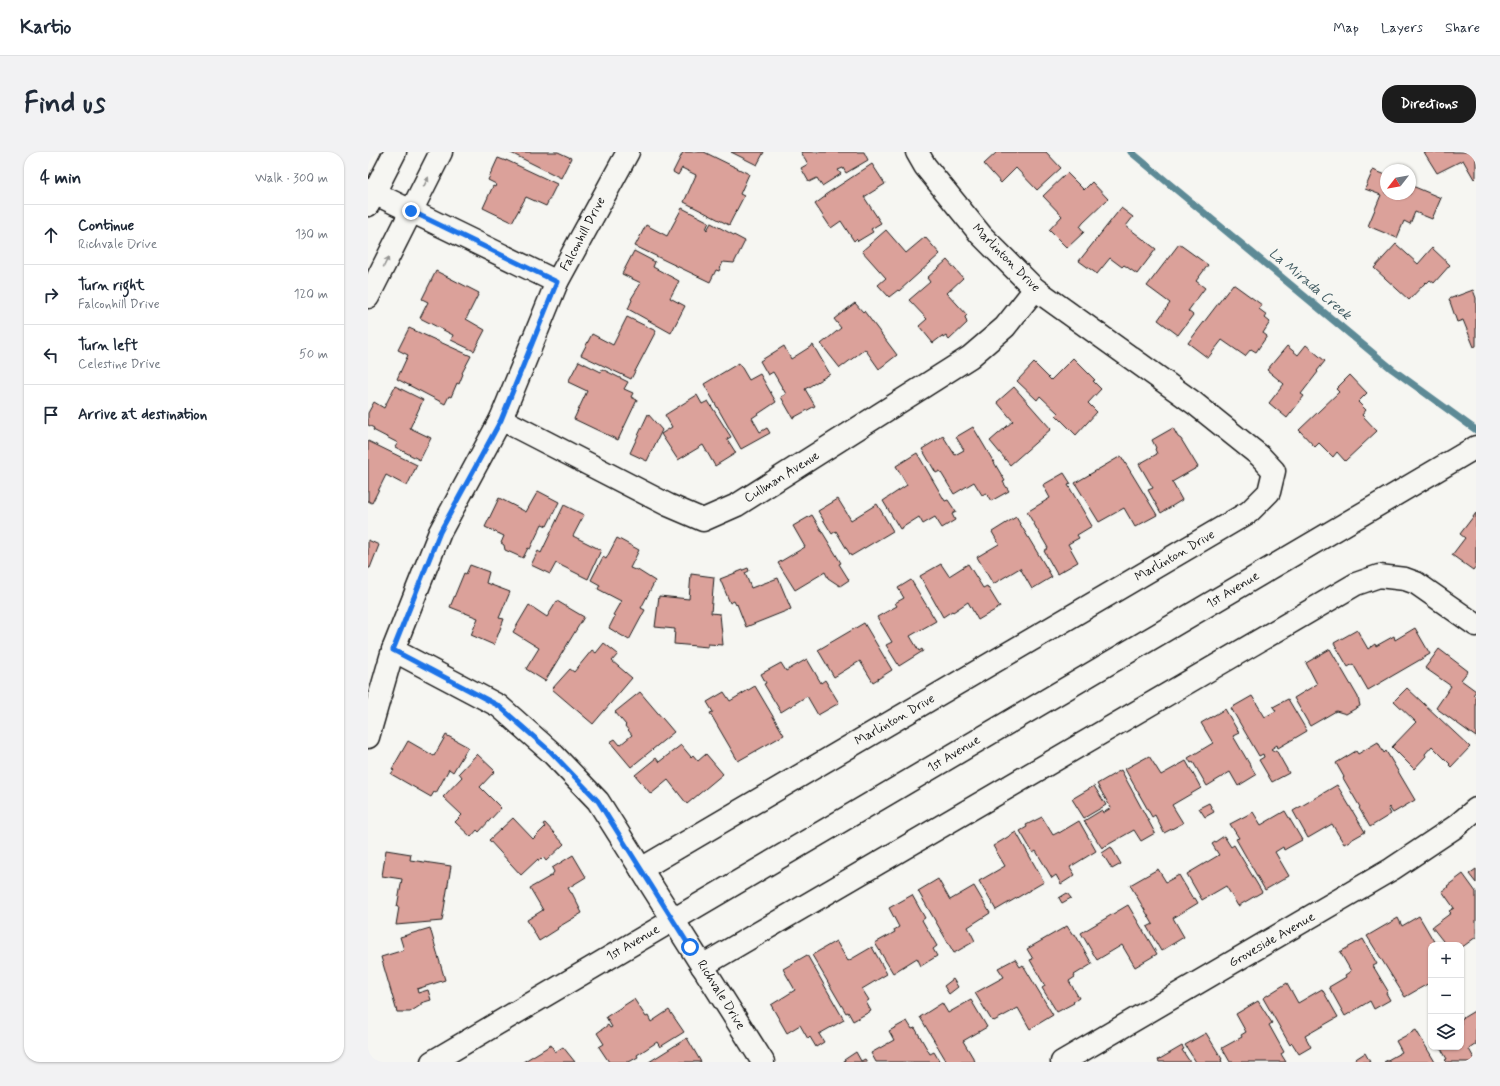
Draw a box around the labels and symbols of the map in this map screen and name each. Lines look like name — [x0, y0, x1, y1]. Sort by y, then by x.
north arrow — [1380, 164, 1416, 200]
one-way arrow — [423, 176, 429, 187]
street label: Falconhill Drive — [556, 194, 610, 274]
route end — [402, 202, 420, 220]
street label: Marlinton Drive — [968, 220, 1044, 296]
water label: La Mirada Creek — [1265, 244, 1356, 324]
one-way arrow — [382, 257, 389, 268]
street label: Cullman Avenue — [741, 447, 823, 507]
street label: Marlinton Drive — [1132, 526, 1218, 586]
street label: 1st Avenue — [1203, 568, 1263, 612]
street label: Marlinton Drive — [852, 690, 938, 750]
street label: 1st Avenue — [924, 732, 984, 776]
street label: Groveside Avenue — [1226, 908, 1318, 972]
street label: 1st Avenue — [603, 921, 663, 965]
route start — [681, 938, 699, 956]
street label: Richvale Drive — [693, 957, 749, 1033]

